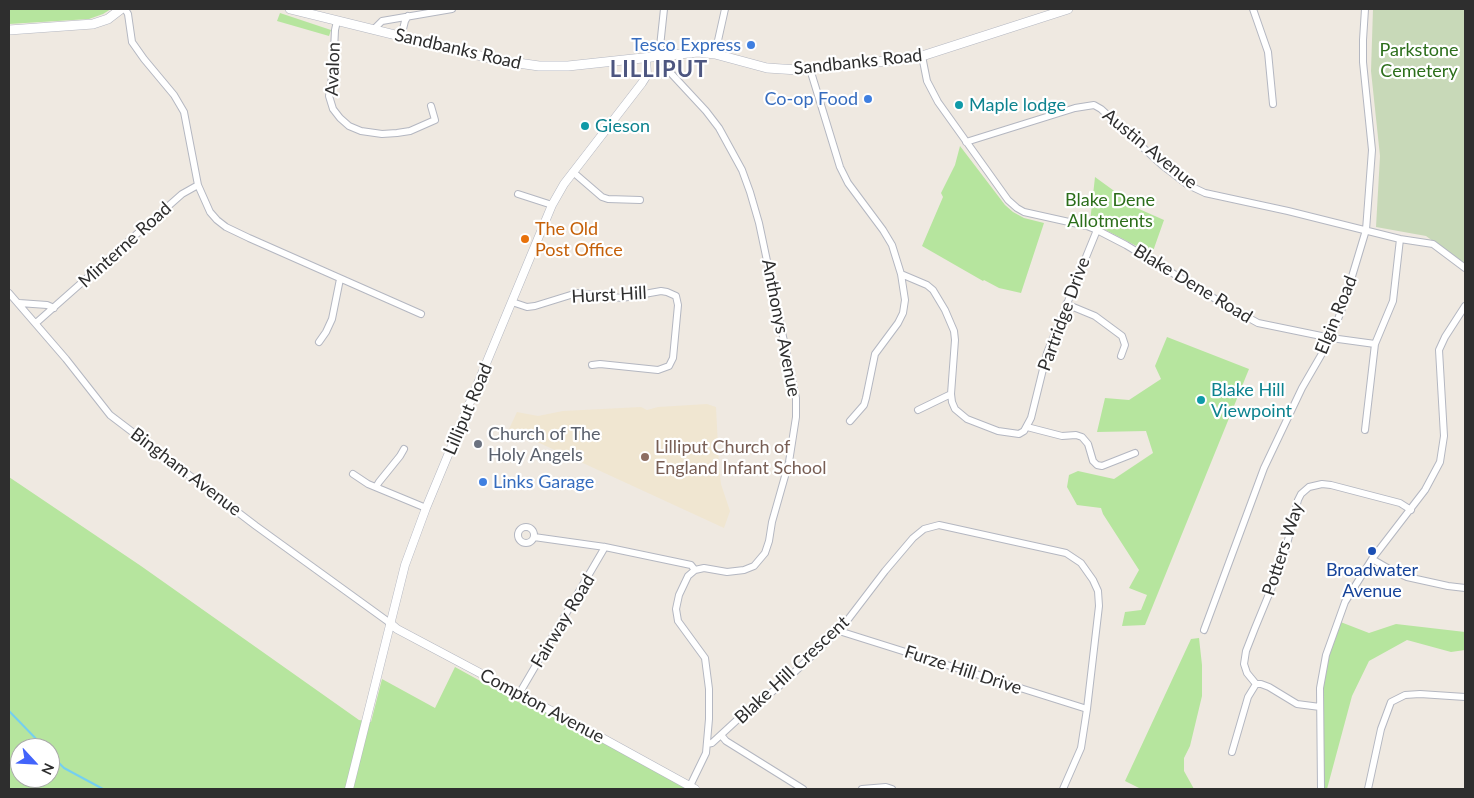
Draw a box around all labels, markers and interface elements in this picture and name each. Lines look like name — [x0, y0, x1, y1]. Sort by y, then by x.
street label: Sandbanks Road — [393, 24, 523, 74]
place label: Tesco Express — [631, 34, 741, 56]
marker: Tesco Express — [745, 39, 757, 51]
park label: Parkstone Cemetery — [1379, 39, 1459, 82]
street label: Avalon — [321, 42, 345, 96]
street label: Sandbanks Road — [793, 45, 923, 79]
district label: LILLIPUT — [609, 57, 709, 83]
place label: Co-op Food — [764, 88, 858, 110]
marker: Co-op Food — [862, 93, 874, 105]
place label: Maple lodge — [969, 94, 1066, 116]
marker: Maple lodge — [953, 99, 965, 111]
street label: Austin Avenue — [1098, 104, 1202, 194]
place label: Gieson — [595, 115, 650, 137]
marker: Gieson — [579, 120, 591, 132]
park label: Blake Dene Allotments — [1065, 189, 1155, 232]
street label: Minterne Road — [74, 198, 176, 292]
place label: The Old Post Office — [535, 218, 623, 260]
marker: The Old Post Office — [519, 233, 531, 245]
street label: Blake Dene Road — [1130, 240, 1256, 328]
street label: Partridge Drive — [1033, 254, 1095, 374]
street label: Anthonys Avenue — [757, 257, 805, 399]
street label: Elgin Road — [1310, 273, 1362, 357]
street label: Hurst Hill — [571, 282, 647, 308]
street label: Lilliput Road — [439, 360, 497, 458]
place label: Blake Hill Viewpoint — [1211, 379, 1292, 422]
marker: Blake Hill Viewpoint — [1195, 394, 1207, 406]
street label: Bingham Avenue — [126, 423, 246, 521]
place label: Church of The Holy Angels — [488, 423, 600, 466]
place label: Lilliput Church of England Infant School — [655, 436, 826, 478]
marker: Church of The Holy Angels — [472, 438, 484, 450]
marker: Lilliput Church of England Infant School — [639, 451, 651, 463]
place label: Links Garage — [493, 471, 594, 493]
marker: Links Garage — [477, 476, 489, 488]
street label: Potters Way — [1258, 500, 1308, 598]
marker: Broadwater Avenue — [1366, 545, 1378, 557]
place label: Broadwater Avenue — [1326, 559, 1418, 602]
street label: Fairway Road — [527, 570, 599, 672]
street label: Blake Hill Crescent — [730, 612, 854, 728]
street label: Furze Hill Drive — [902, 641, 1024, 699]
street label: Compton Avenue — [476, 664, 608, 748]
north arrow — [10, 738, 60, 788]
text: N — [38, 761, 58, 778]

